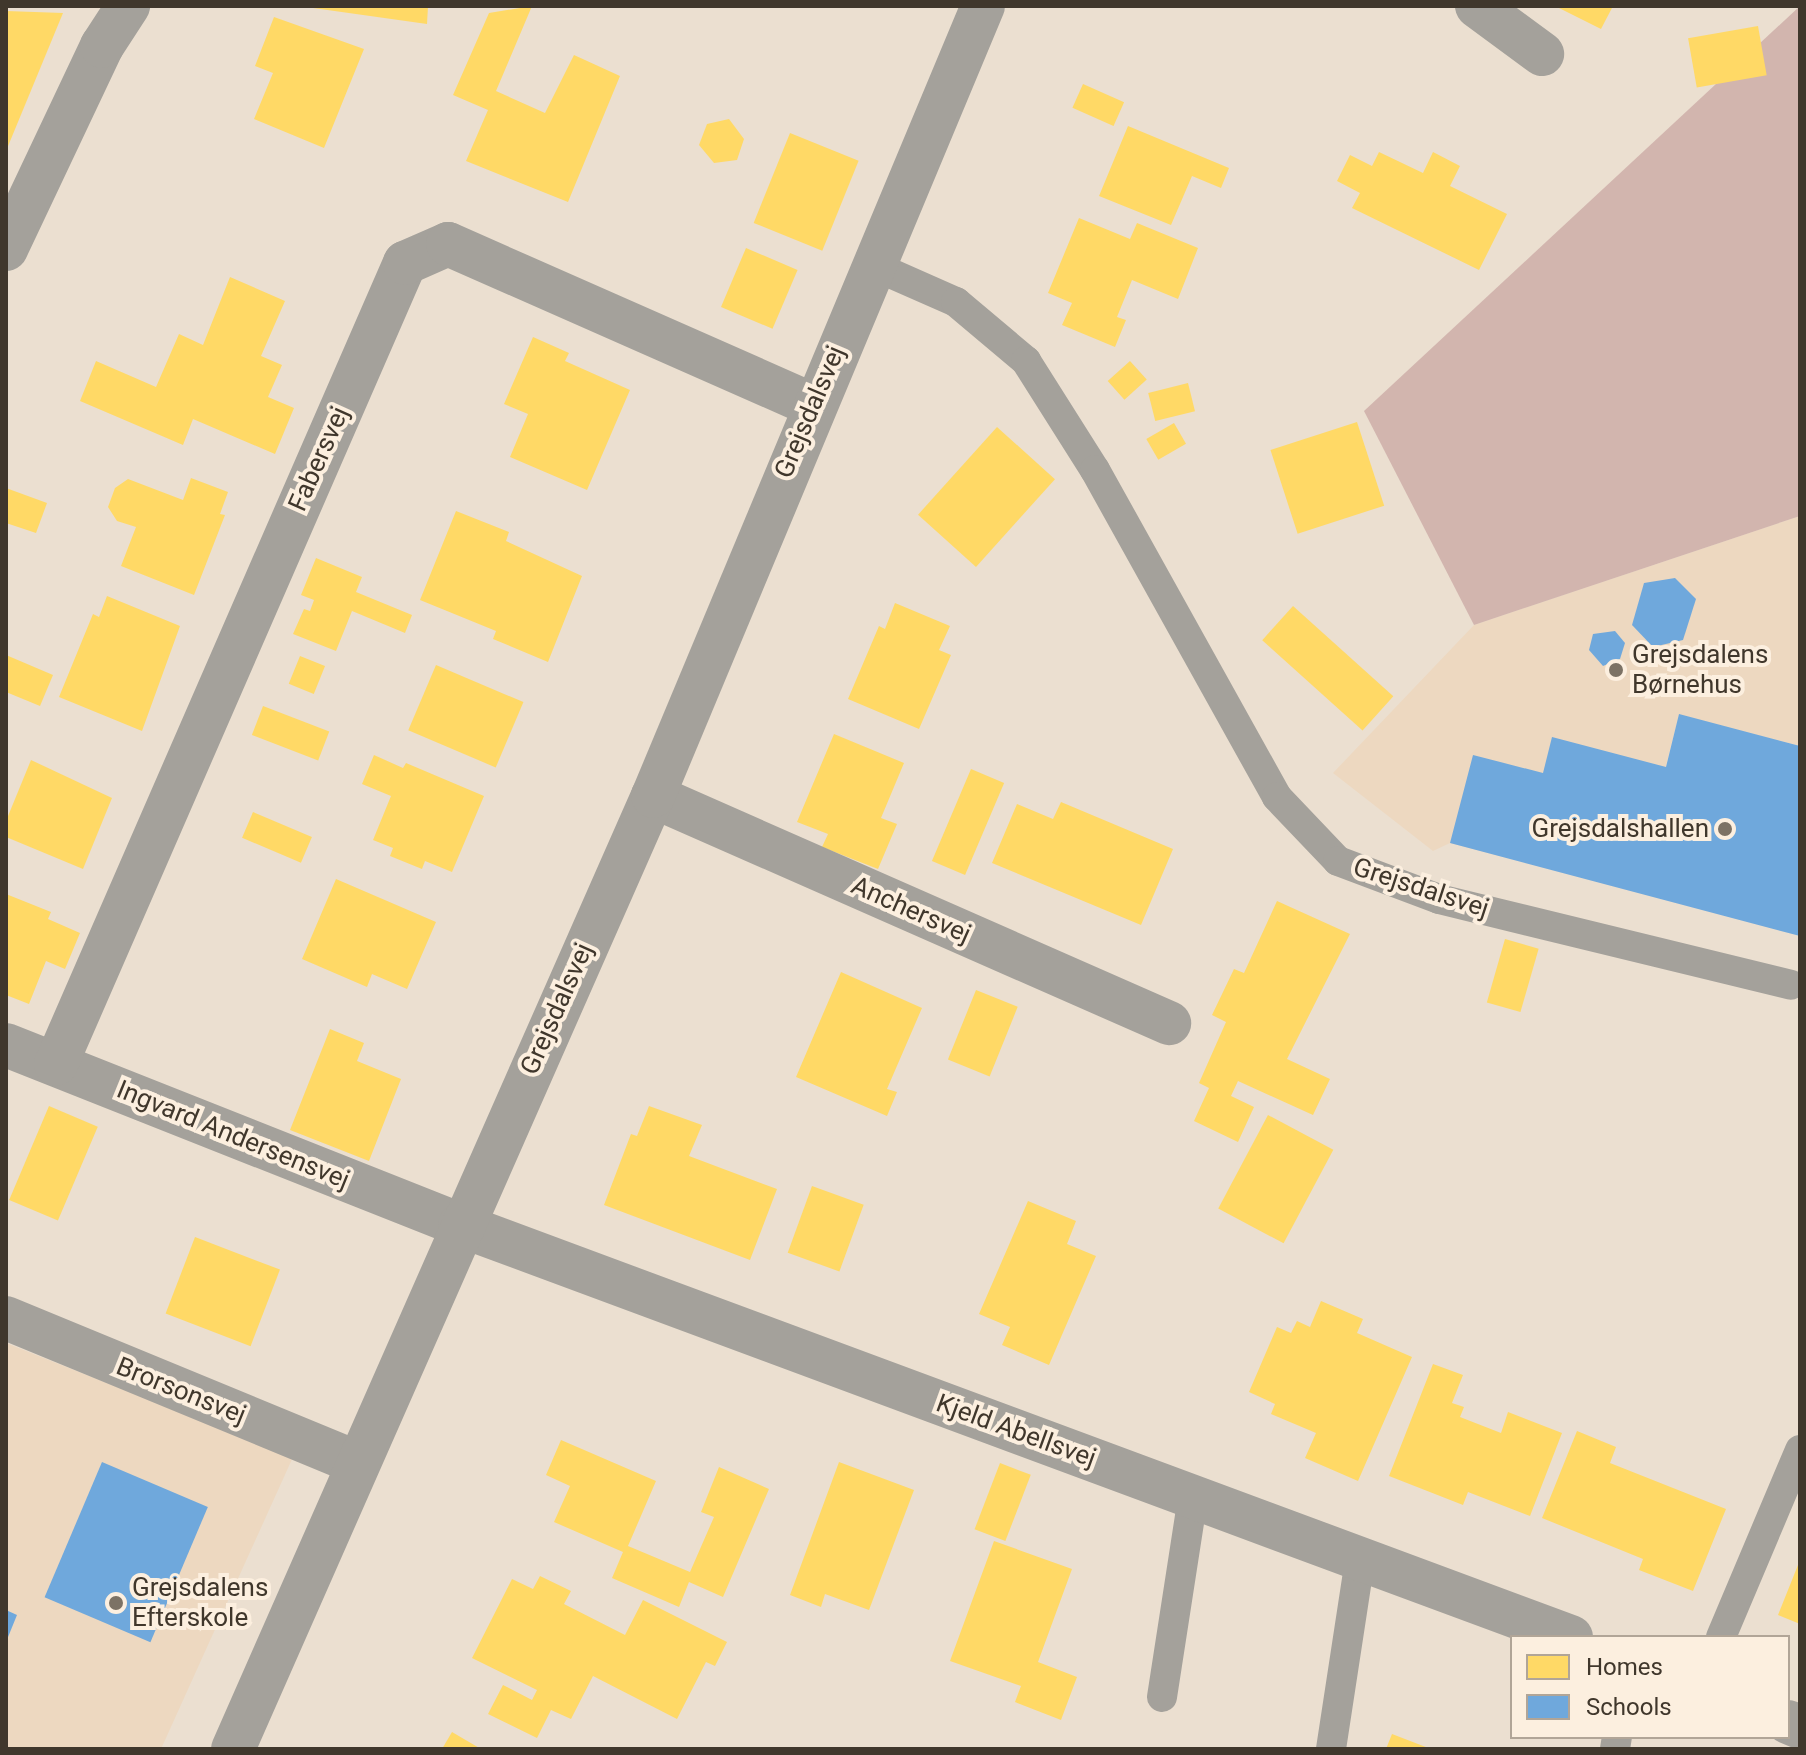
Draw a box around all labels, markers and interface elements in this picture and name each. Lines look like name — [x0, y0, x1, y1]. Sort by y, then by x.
street label: Grejsdalsvej — [768, 341, 852, 483]
street label: Fabersvej — [282, 402, 356, 516]
place label: Grejsdalens Børnehus — [1632, 639, 1768, 700]
marker: Grejsdalens Børnehus — [1607, 661, 1625, 679]
place label: Grejsdalshallen — [1531, 813, 1709, 845]
marker: Grejsdalshallen — [1716, 820, 1734, 838]
street label: Grejsdalsvej — [1349, 851, 1493, 925]
street label: Anchersvej — [846, 870, 976, 950]
street label: Grejsdalsvej — [514, 938, 600, 1080]
street label: Ingvard Andersensvej — [112, 1074, 354, 1196]
street label: Brorsonsvej — [112, 1351, 250, 1431]
street label: Kjeld Abellsvej — [932, 1388, 1100, 1474]
place label: Grejsdalens Efterskole — [132, 1572, 268, 1634]
marker: Grejsdalens Efterskole — [107, 1594, 125, 1612]
legend — [1510, 1635, 1790, 1739]
text: Homes — [1586, 1653, 1663, 1681]
text: Schools — [1586, 1693, 1672, 1721]

